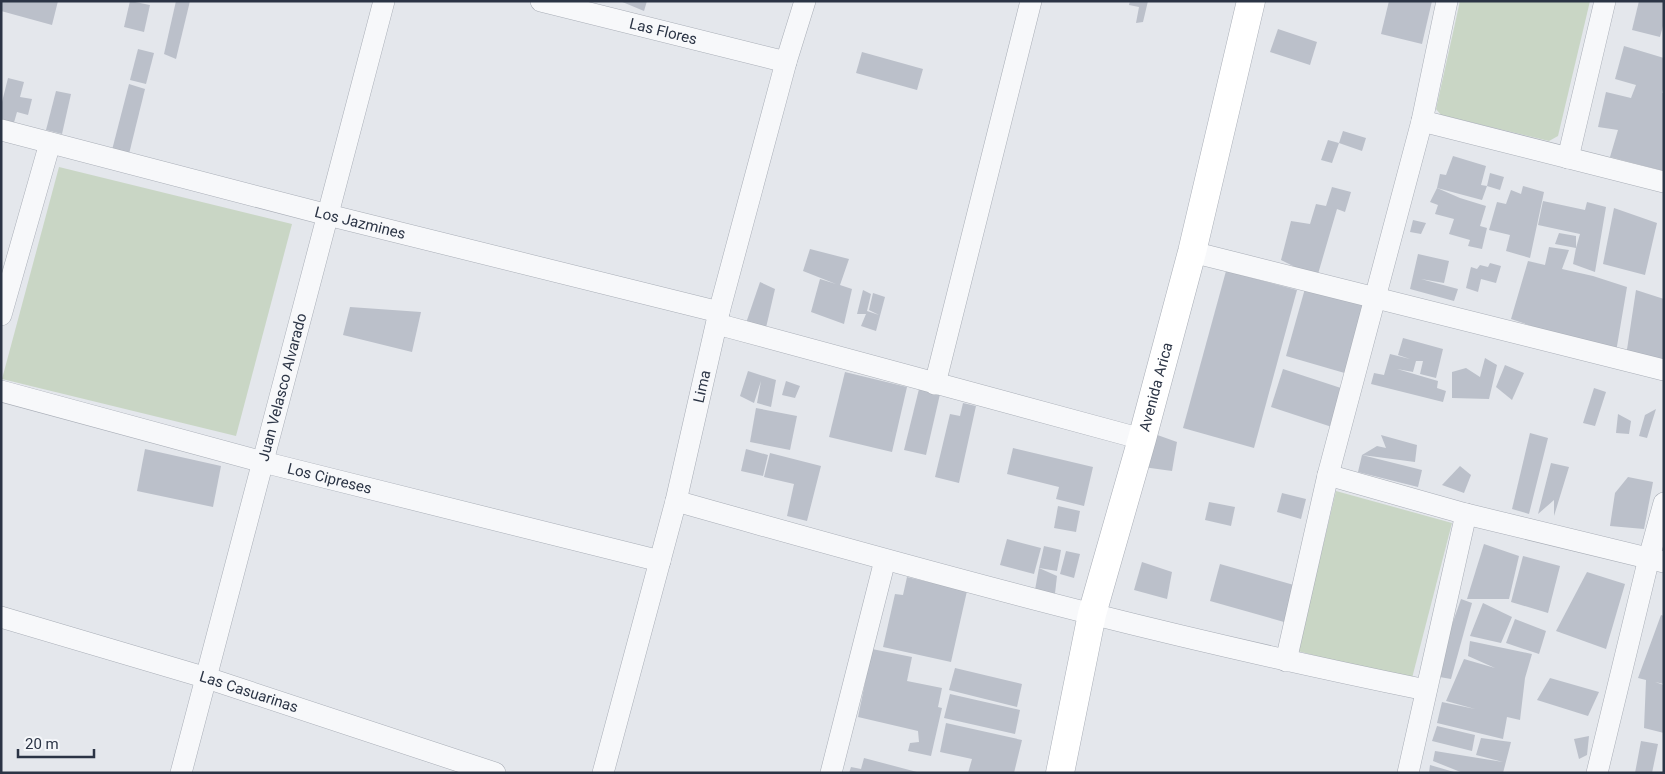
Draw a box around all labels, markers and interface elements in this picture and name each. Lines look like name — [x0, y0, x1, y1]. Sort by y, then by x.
street label: Las Flores — [628, 14, 699, 49]
street label: Los Jazmines — [313, 203, 407, 243]
street label: Juan Velasco Alvarado — [254, 311, 311, 463]
street label: Avenida Arica — [1135, 341, 1176, 434]
street label: Lima — [690, 368, 714, 405]
street label: Los Cipreses — [285, 459, 374, 498]
street label: Las Casuarinas — [197, 667, 301, 716]
scale bar — [18, 726, 94, 758]
text: 20 m — [25, 735, 59, 753]

